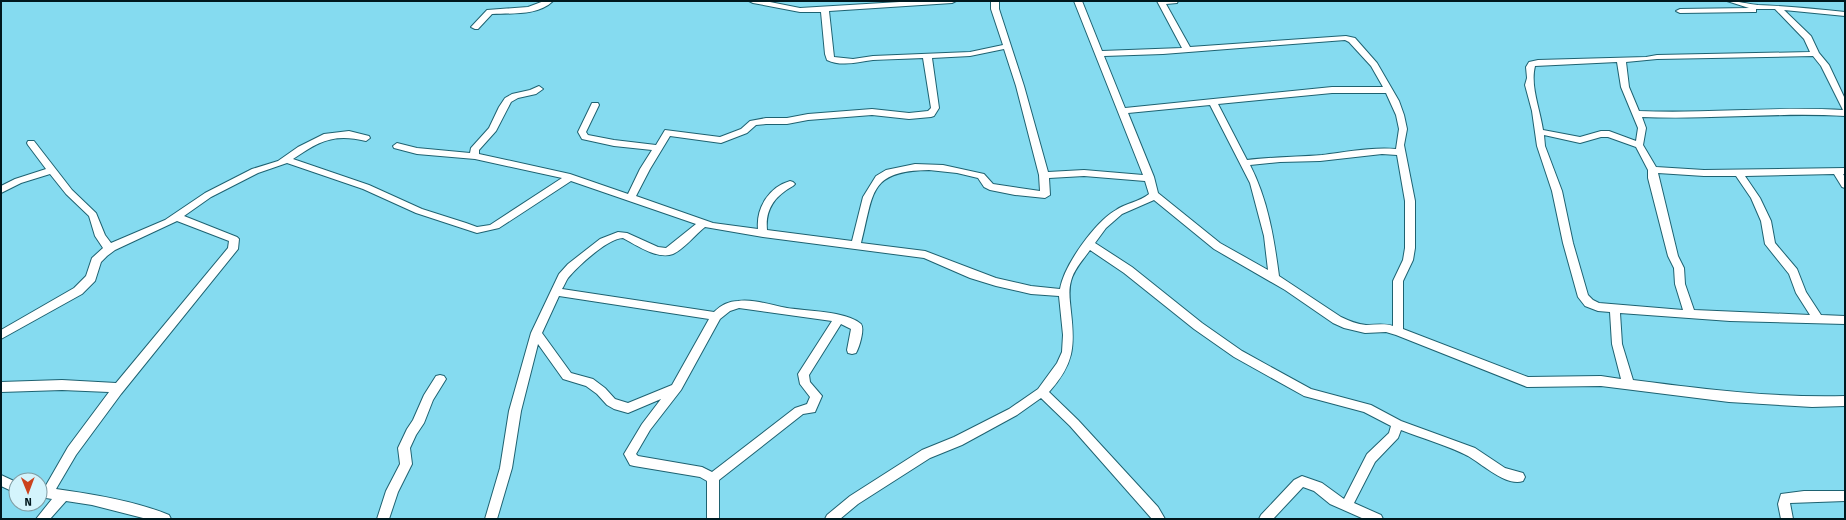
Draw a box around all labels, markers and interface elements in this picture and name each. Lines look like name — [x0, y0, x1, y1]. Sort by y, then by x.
north arrow — [8, 472, 48, 512]
text: N — [24, 495, 32, 508]

